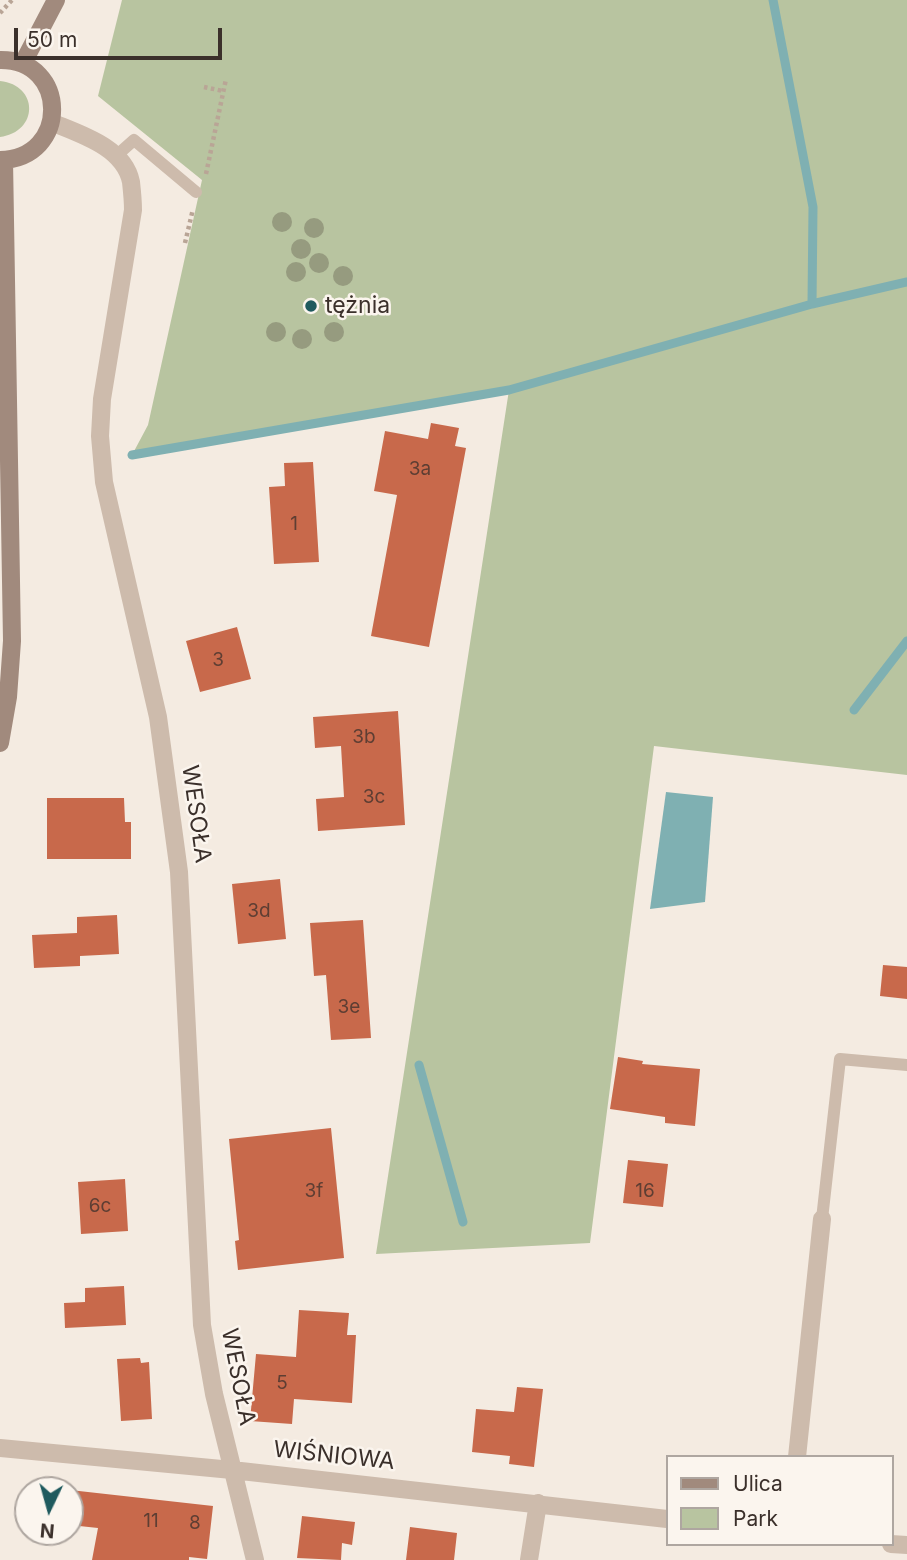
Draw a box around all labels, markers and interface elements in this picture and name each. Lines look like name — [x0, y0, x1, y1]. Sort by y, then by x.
scale bar — [18, 14, 226, 58]
text: 50 m — [27, 27, 77, 52]
place label: tężnia — [325, 292, 390, 320]
marker: tężnia — [303, 298, 319, 314]
house number: 3a — [409, 458, 431, 480]
house number: 1 — [290, 513, 298, 535]
house number: 3 — [212, 649, 224, 671]
house number: 3b — [352, 726, 376, 748]
street label: WESOŁA — [175, 763, 217, 865]
house number: 3c — [363, 786, 385, 808]
house number: 3d — [247, 900, 271, 922]
house number: 3e — [338, 996, 360, 1018]
house number: 3f — [305, 1180, 323, 1202]
house number: 16 — [635, 1180, 655, 1202]
house number: 6c — [89, 1195, 111, 1217]
street label: WESOŁA — [215, 1326, 261, 1428]
house number: 5 — [276, 1372, 288, 1394]
street label: WIŚNIOWA — [272, 1436, 396, 1476]
legend — [666, 1455, 893, 1546]
text: Ulica — [733, 1471, 783, 1496]
north arrow — [14, 1476, 84, 1546]
text: Park — [733, 1506, 778, 1531]
house number: 11 — [143, 1510, 159, 1532]
house number: 8 — [189, 1512, 201, 1534]
text: N — [39, 1518, 56, 1543]

